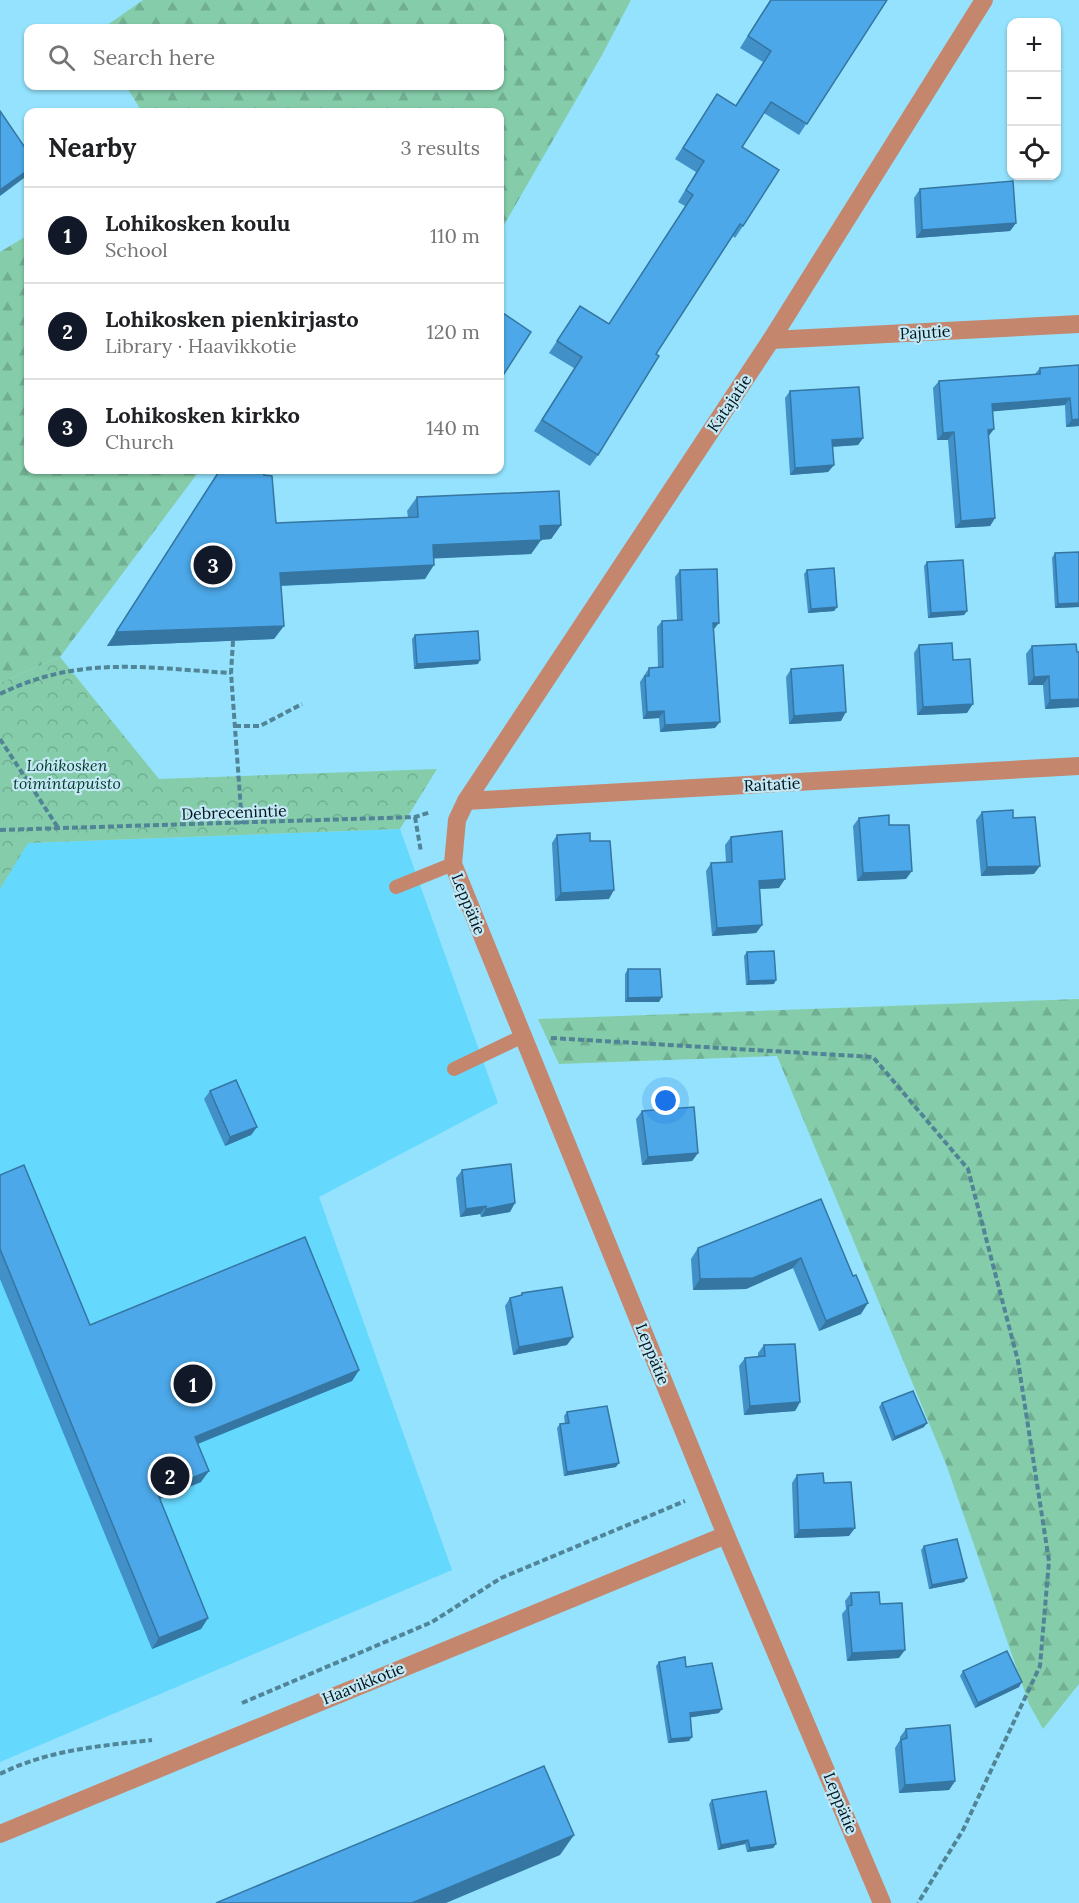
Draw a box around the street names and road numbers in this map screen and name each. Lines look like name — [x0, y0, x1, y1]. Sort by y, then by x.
street label: Pajutie — [899, 321, 951, 343]
street label: Katajatie — [702, 370, 756, 436]
street label: Raitatie — [743, 773, 801, 795]
street label: Debrecenintie — [181, 800, 287, 824]
street label: Leppätie — [448, 870, 490, 938]
street label: Leppätie — [632, 1320, 674, 1388]
street label: Haavikkotie — [319, 1657, 407, 1709]
street label: Leppätie — [820, 1769, 862, 1837]

